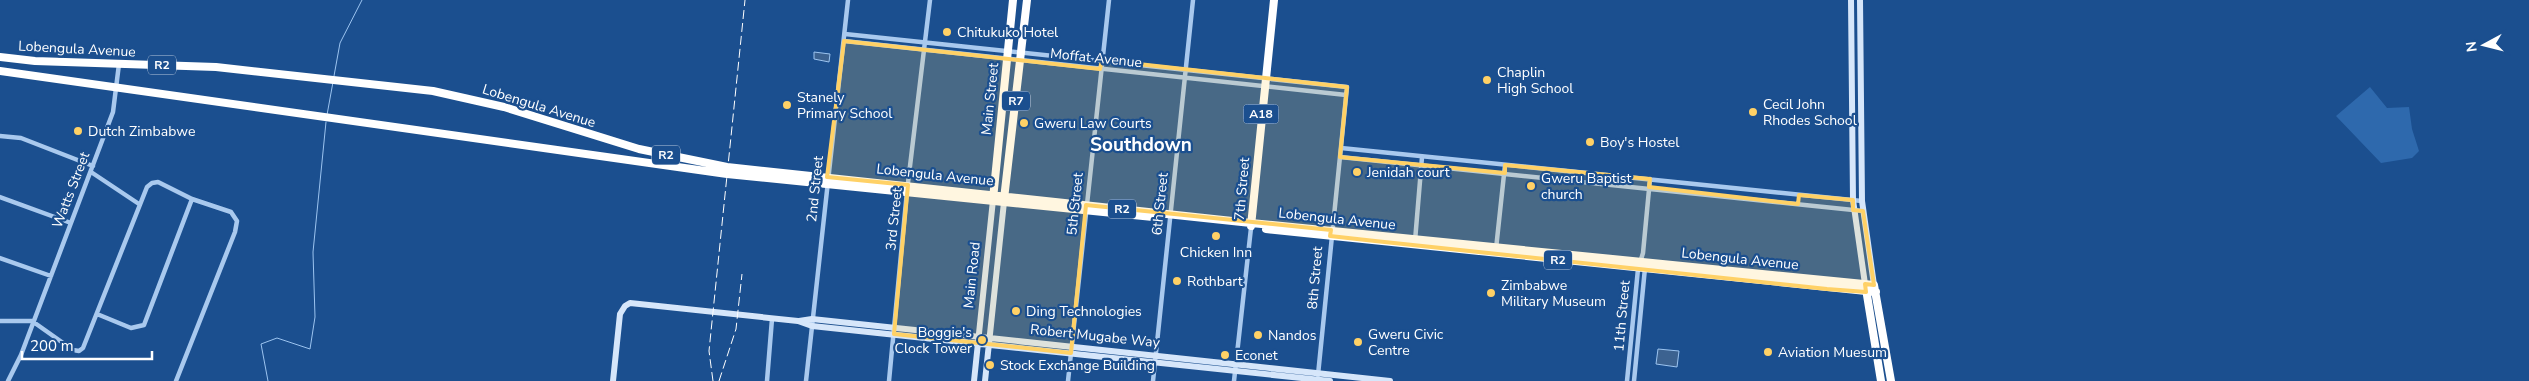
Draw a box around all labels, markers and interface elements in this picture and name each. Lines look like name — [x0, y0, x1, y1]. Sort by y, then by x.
north arrow — [2459, 20, 2509, 70]
place label: Chitukuko Hotel — [957, 23, 1059, 42]
marker: Chitukuko Hotel — [941, 26, 953, 38]
street label: Lobengula Avenue — [18, 36, 136, 62]
text: N — [2462, 40, 2482, 53]
street label: Moffat Avenue — [1049, 44, 1143, 72]
road number: R2 — [148, 56, 176, 74]
street label: Main Street — [977, 62, 1003, 136]
place label: Chaplin High School — [1497, 63, 1574, 98]
marker: Chaplin High School — [1481, 74, 1493, 86]
street label: Lobengula Avenue — [480, 80, 598, 132]
place label: Stanely Primary School — [797, 88, 893, 123]
road number: R7 — [1002, 92, 1030, 110]
place label: Cecil John Rhodes School — [1763, 95, 1858, 130]
marker: Stanely Primary School — [781, 99, 793, 111]
road number: A18 — [1244, 105, 1278, 124]
marker: Cecil John Rhodes School — [1747, 106, 1759, 118]
place label: Gweru Law Courts — [1034, 114, 1152, 133]
marker: Gweru Law Courts — [1018, 117, 1030, 129]
place label: Dutch Zimbabwe — [88, 122, 195, 141]
marker: Dutch Zimbabwe — [72, 125, 84, 137]
district label: Southdown — [1090, 132, 1192, 158]
place label: Boy's Hostel — [1600, 133, 1680, 152]
marker: Boy's Hostel — [1584, 136, 1596, 148]
road number: R2 — [652, 146, 680, 164]
street label: Watts Street — [48, 149, 94, 231]
street label: 2nd Street — [802, 155, 828, 223]
street label: 7th Street — [1230, 157, 1254, 221]
street label: Lobengula Avenue — [875, 159, 995, 191]
place label: Jenidah court — [1366, 163, 1450, 182]
marker: Jenidah court — [1351, 166, 1363, 178]
place label: Gweru Baptist church — [1541, 169, 1632, 204]
street label: 5th Street — [1062, 172, 1088, 236]
street label: 6th Street — [1147, 172, 1173, 236]
marker: Gweru Baptist church — [1525, 180, 1537, 192]
street label: 3rd Street — [881, 186, 907, 251]
road number: R2 — [1108, 200, 1136, 218]
street label: Lobengula Avenue — [1277, 203, 1397, 235]
marker: Chicken Inn — [1210, 230, 1222, 242]
street label: Main Road — [959, 241, 985, 309]
place label: Chicken Inn — [1180, 243, 1252, 262]
street label: Lobengula Avenue — [1680, 243, 1800, 275]
street label: 8th Street — [1303, 246, 1327, 310]
road number: R2 — [1544, 250, 1572, 270]
place label: Rothbart — [1187, 272, 1243, 291]
marker: Rothbart — [1171, 275, 1183, 287]
place label: Zimbabwe Military Museum — [1501, 276, 1606, 311]
street label: 11th Street — [1609, 279, 1635, 352]
marker: Zimbabwe Military Museum — [1485, 287, 1497, 299]
place label: Ding Technologies — [1026, 302, 1142, 321]
marker: Ding Technologies — [1010, 305, 1022, 317]
street label: Robert Mugabe Way — [1029, 320, 1162, 352]
place label: Boggie's Clock Tower — [894, 323, 972, 358]
place label: Gweru Civic Centre — [1368, 325, 1444, 360]
place label: Nandos — [1268, 326, 1317, 345]
scale bar — [22, 328, 152, 360]
marker: Nandos — [1252, 329, 1264, 341]
marker: Boggie's Clock Tower — [976, 334, 988, 346]
text: 200 m — [30, 336, 74, 356]
marker: Gweru Civic Centre — [1352, 336, 1364, 348]
place label: Aviation Muesum — [1778, 343, 1887, 362]
place label: Econet — [1235, 346, 1278, 365]
marker: Aviation Muesum — [1762, 346, 1774, 358]
marker: Econet — [1219, 349, 1231, 361]
place label: Stock Exchange Building — [1000, 356, 1155, 375]
marker: Stock Exchange Building — [984, 359, 996, 371]

